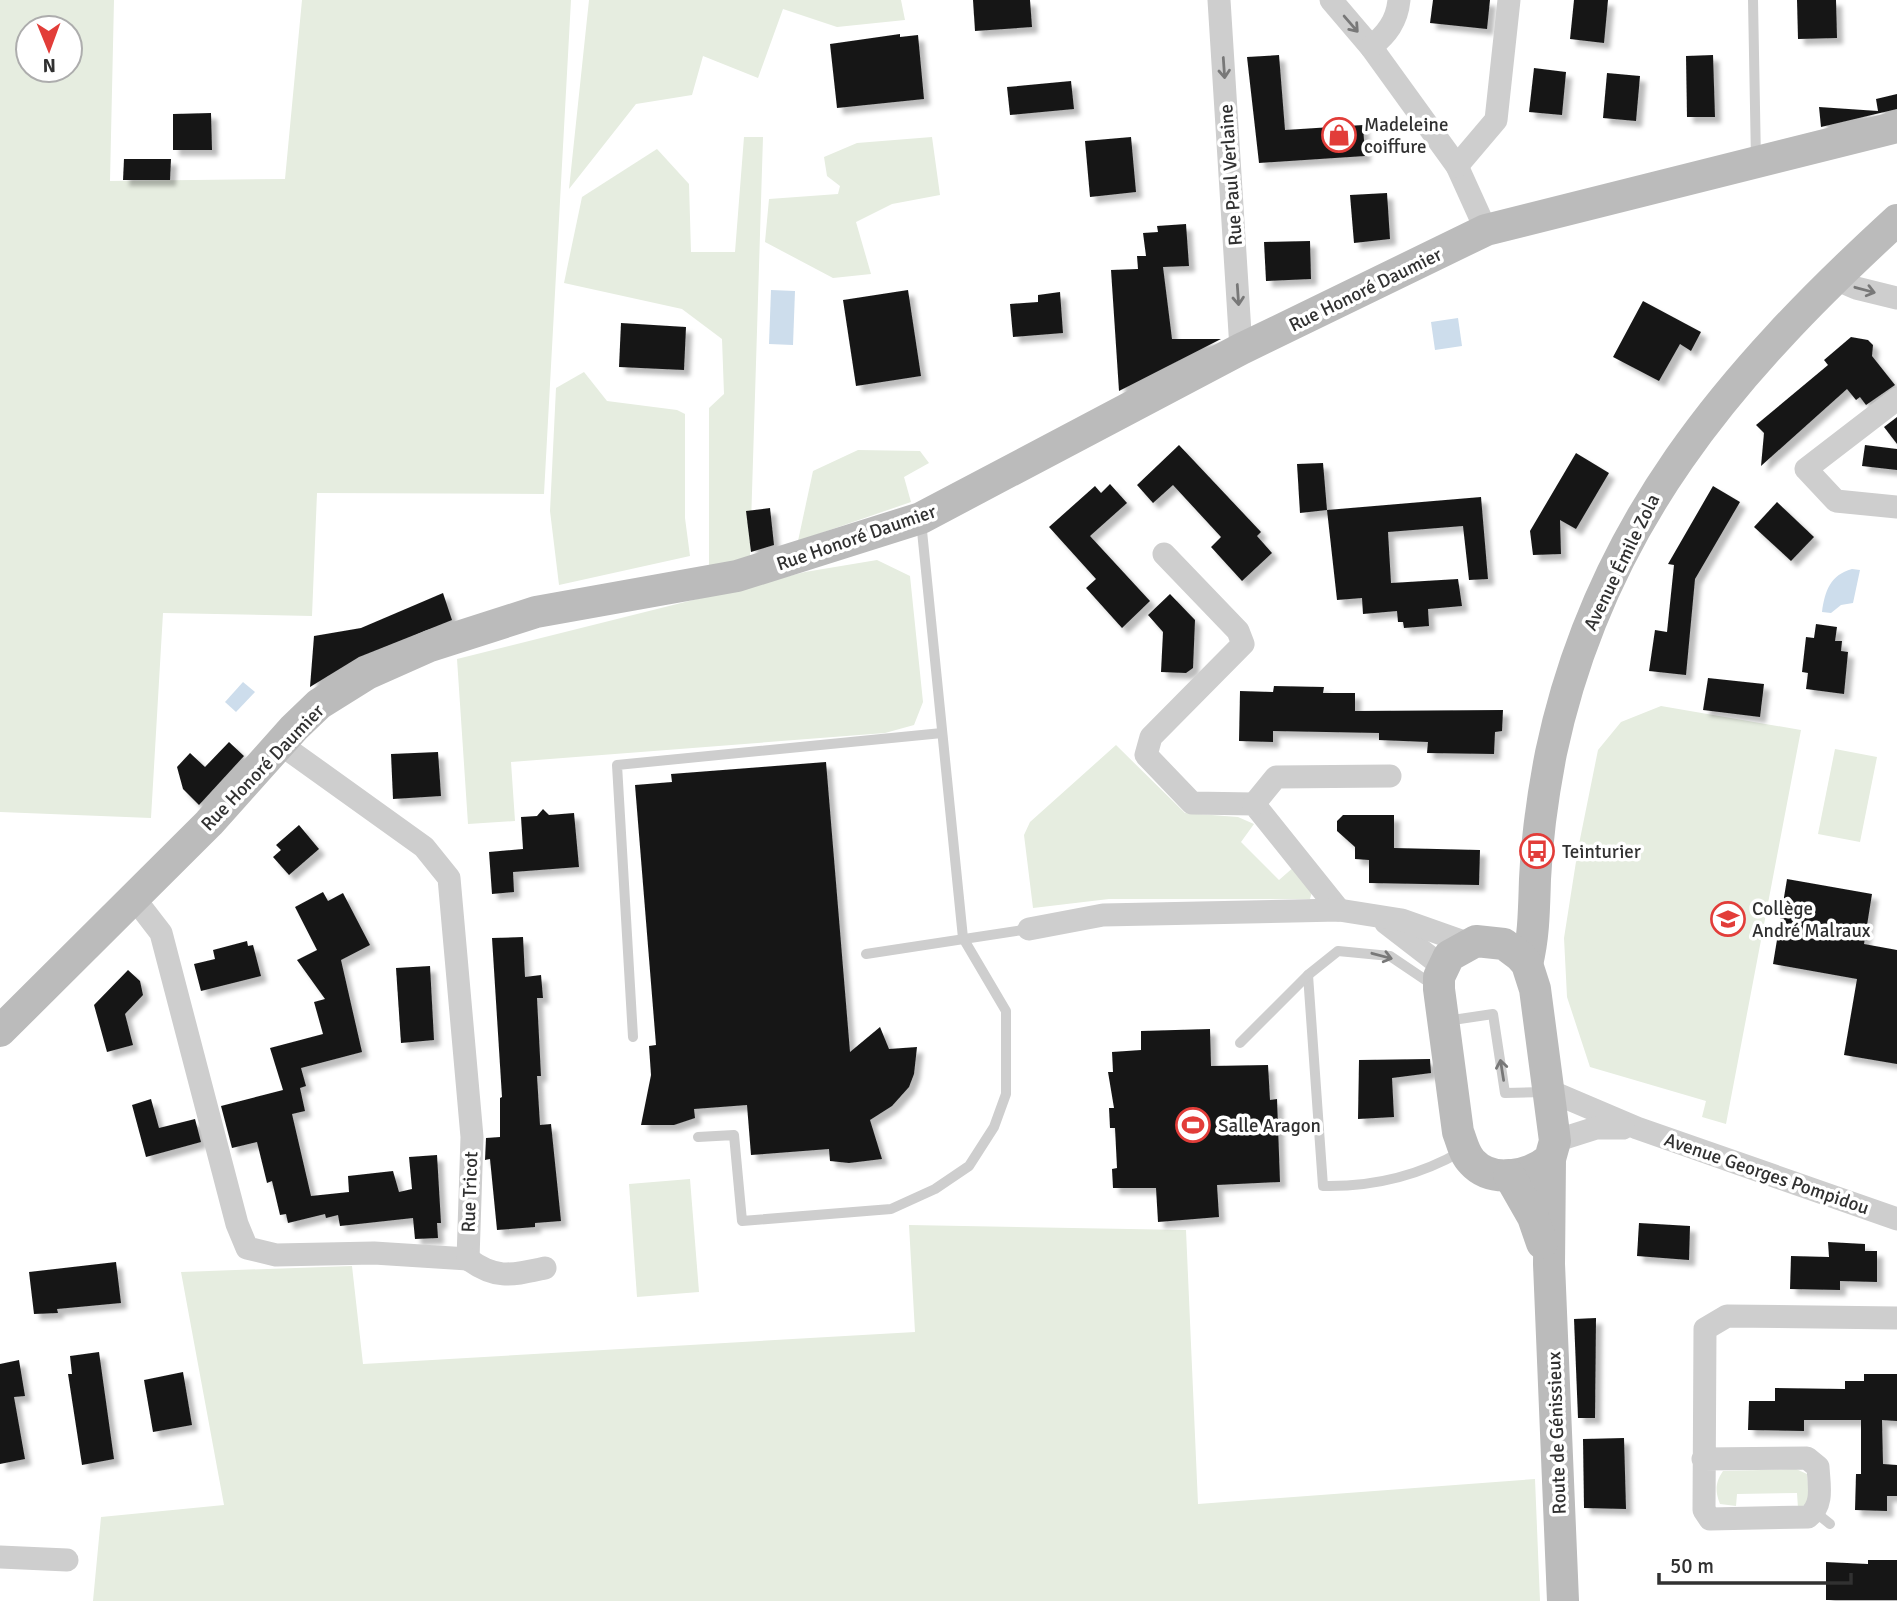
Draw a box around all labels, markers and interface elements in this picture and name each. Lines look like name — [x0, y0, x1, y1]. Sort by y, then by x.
north arrow — [14, 14, 84, 84]
one-way arrow — [1343, 14, 1359, 32]
text: N — [42, 53, 56, 77]
one-way arrow — [1217, 56, 1230, 79]
street label: Rue Paul Verlaine — [1214, 103, 1248, 247]
place label: Madeleine coiffure — [1364, 113, 1448, 159]
shop icon: Madeleine coiffure — [1320, 116, 1358, 154]
street label: Rue Honoré Daumier — [1285, 242, 1446, 337]
one-way arrow — [1232, 283, 1245, 306]
one-way arrow — [1853, 284, 1875, 297]
street label: Avenue Émile Zola — [1578, 490, 1665, 635]
street label: Rue Honoré Daumier — [773, 499, 939, 577]
street label: Rue Honoré Daumier — [196, 699, 329, 836]
bus stop icon: Teinturier — [1518, 832, 1556, 870]
place label: Teinturier — [1562, 840, 1641, 864]
place label: Collège André Malraux — [1752, 897, 1871, 943]
school or university icon: Collège André Malraux — [1709, 900, 1747, 938]
one-way arrow — [1371, 950, 1393, 963]
one-way arrow — [1495, 1059, 1508, 1082]
sports icon: Salle Aragon — [1174, 1106, 1212, 1144]
place label: Salle Aragon — [1218, 1114, 1321, 1138]
street label: Avenue Georges Pompidou — [1661, 1128, 1872, 1220]
street label: Rue Tricot — [457, 1151, 483, 1233]
street label: Route de Génissieux — [1542, 1351, 1572, 1515]
scale bar — [1659, 1542, 1852, 1586]
text: 50 m — [1670, 1553, 1714, 1579]

